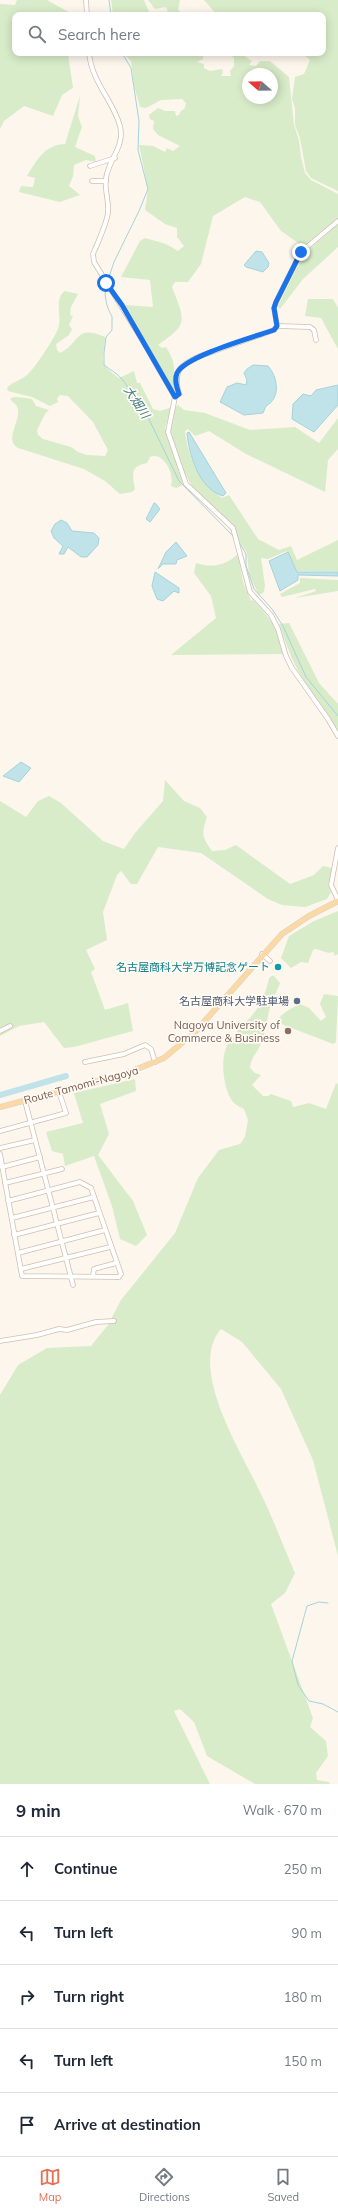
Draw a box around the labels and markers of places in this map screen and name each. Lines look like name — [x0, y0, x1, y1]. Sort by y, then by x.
place label: 名古屋商科大学万博記念ゲート — [116, 960, 270, 974]
marker: 名古屋商科大学万博記念ゲート — [273, 962, 283, 972]
place label: 名古屋商科大学駐車場 — [179, 994, 289, 1008]
marker: 名古屋商科大学駐車場 — [292, 996, 302, 1006]
place label: Nagoya University of Commerce & Business — [168, 1018, 280, 1045]
marker: Nagoya University of Commerce & Business — [283, 1026, 293, 1036]

